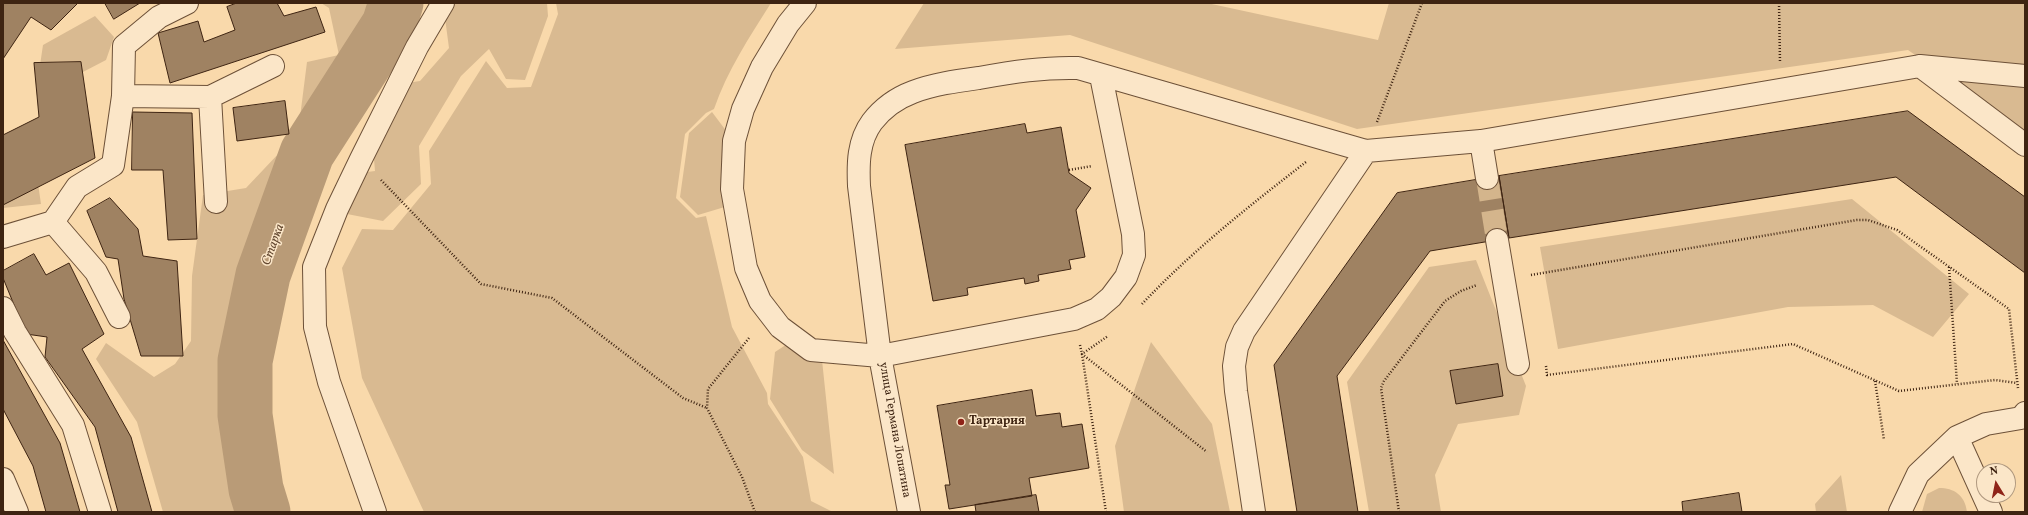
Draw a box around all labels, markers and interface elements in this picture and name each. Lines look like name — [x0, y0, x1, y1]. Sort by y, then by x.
water label: Старка — [259, 222, 289, 268]
street label: улица Германа Лопатина — [875, 361, 913, 499]
place label: Тартария — [969, 415, 1025, 429]
marker: Тартария — [956, 417, 966, 427]
north arrow — [1976, 463, 2016, 503]
text: N — [1989, 464, 1999, 480]

